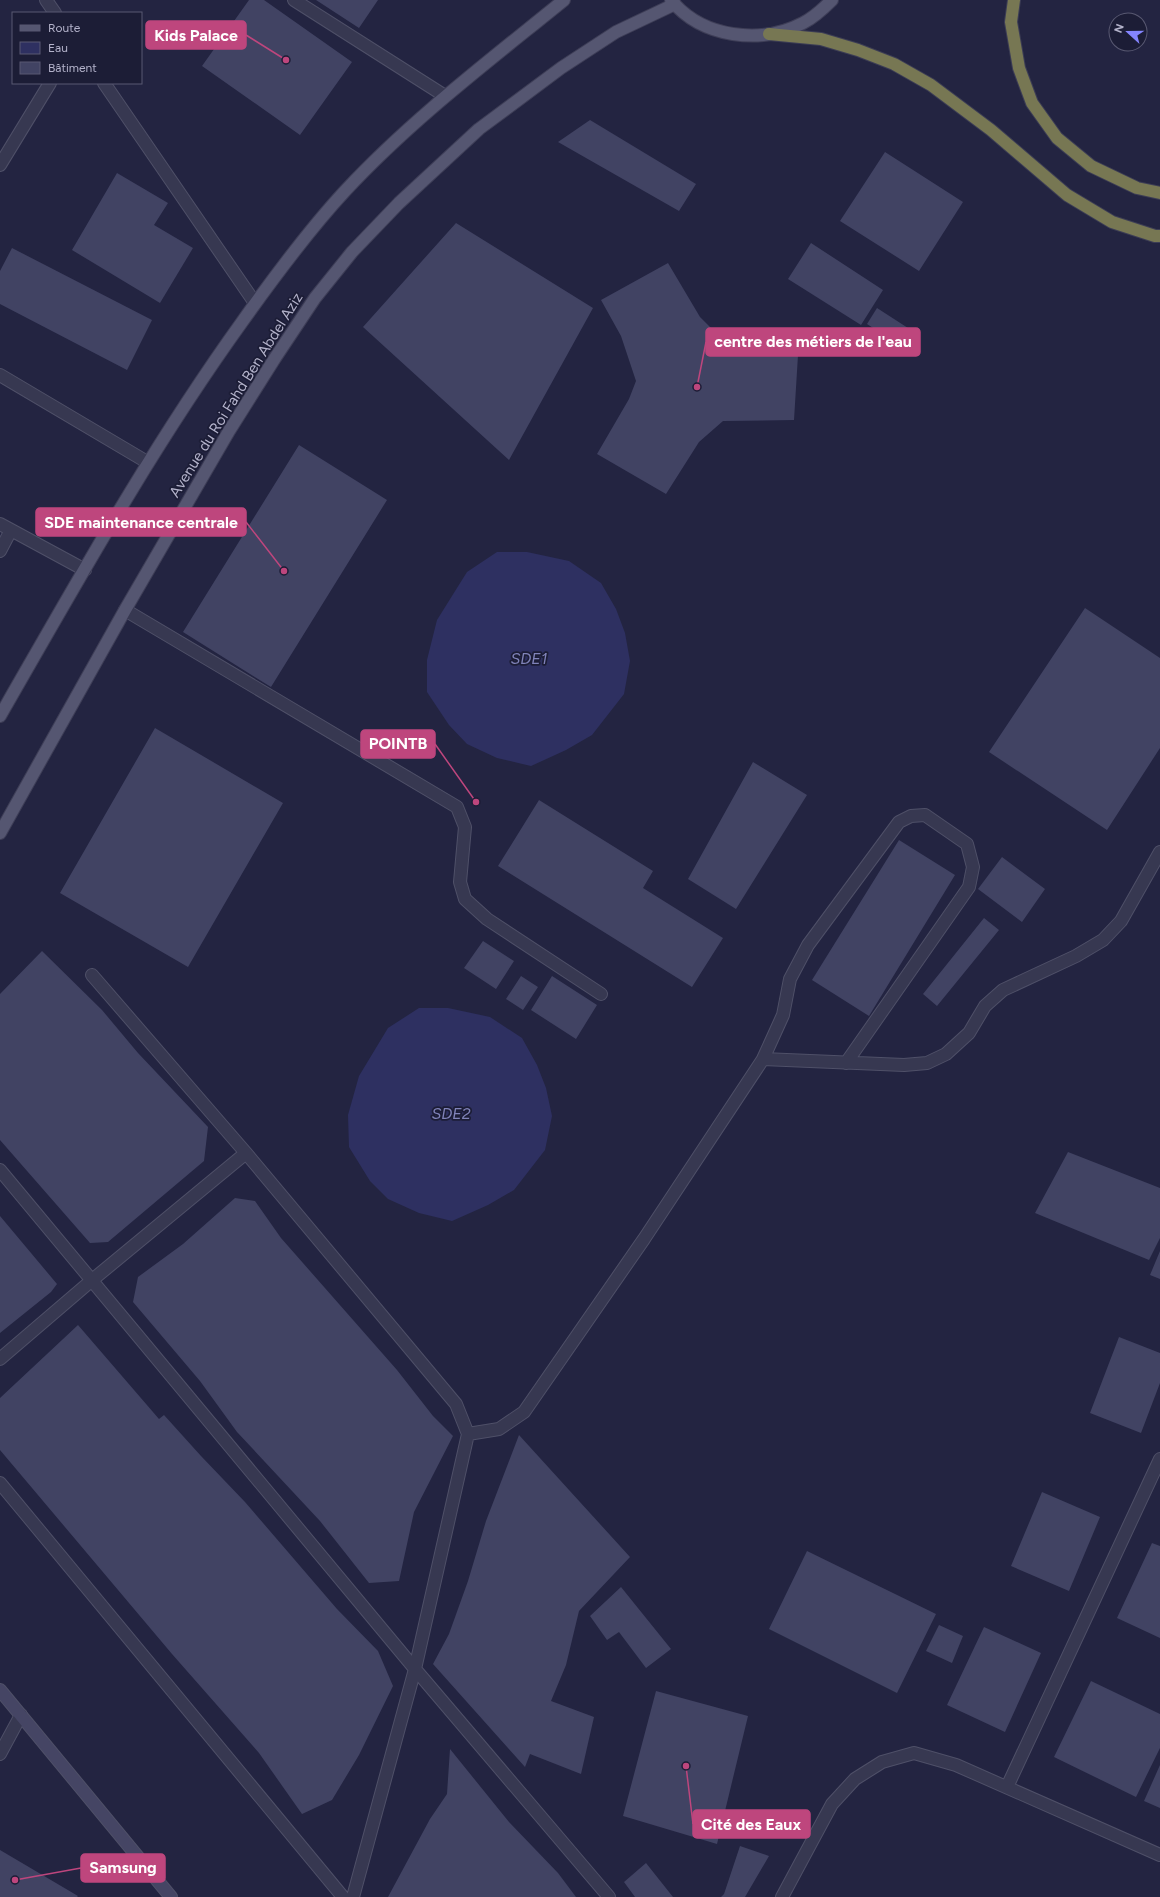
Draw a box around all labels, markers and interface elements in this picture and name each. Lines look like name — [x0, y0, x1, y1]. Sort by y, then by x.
legend — [12, 12, 142, 84]
north arrow — [1108, 12, 1148, 52]
text: Route — [48, 21, 81, 35]
callout: Kids Palace — [146, 21, 246, 49]
text: N — [1112, 22, 1127, 35]
text: Kids Palace — [154, 26, 238, 45]
text: Eau — [48, 41, 68, 55]
text: Bâtiment — [48, 61, 97, 75]
street label: Avenue du Roi Fahd Ben Abdel Aziz — [165, 289, 307, 501]
callout: centre des métiers de l'eau — [706, 328, 920, 356]
text: centre des métiers de l'eau — [714, 332, 912, 351]
callout: SDE maintenance centrale — [36, 508, 246, 536]
text: SDE maintenance centrale — [44, 513, 238, 532]
water label: SDE1 — [511, 649, 548, 668]
callout: POINTB — [361, 730, 435, 758]
text: POINTB — [369, 734, 427, 753]
water label: SDE2 — [431, 1104, 471, 1123]
callout: Cité des Eaux — [693, 1810, 810, 1838]
text: Cité des Eaux — [701, 1815, 801, 1834]
callout: Samsung — [81, 1854, 165, 1882]
text: Samsung — [89, 1858, 157, 1877]

